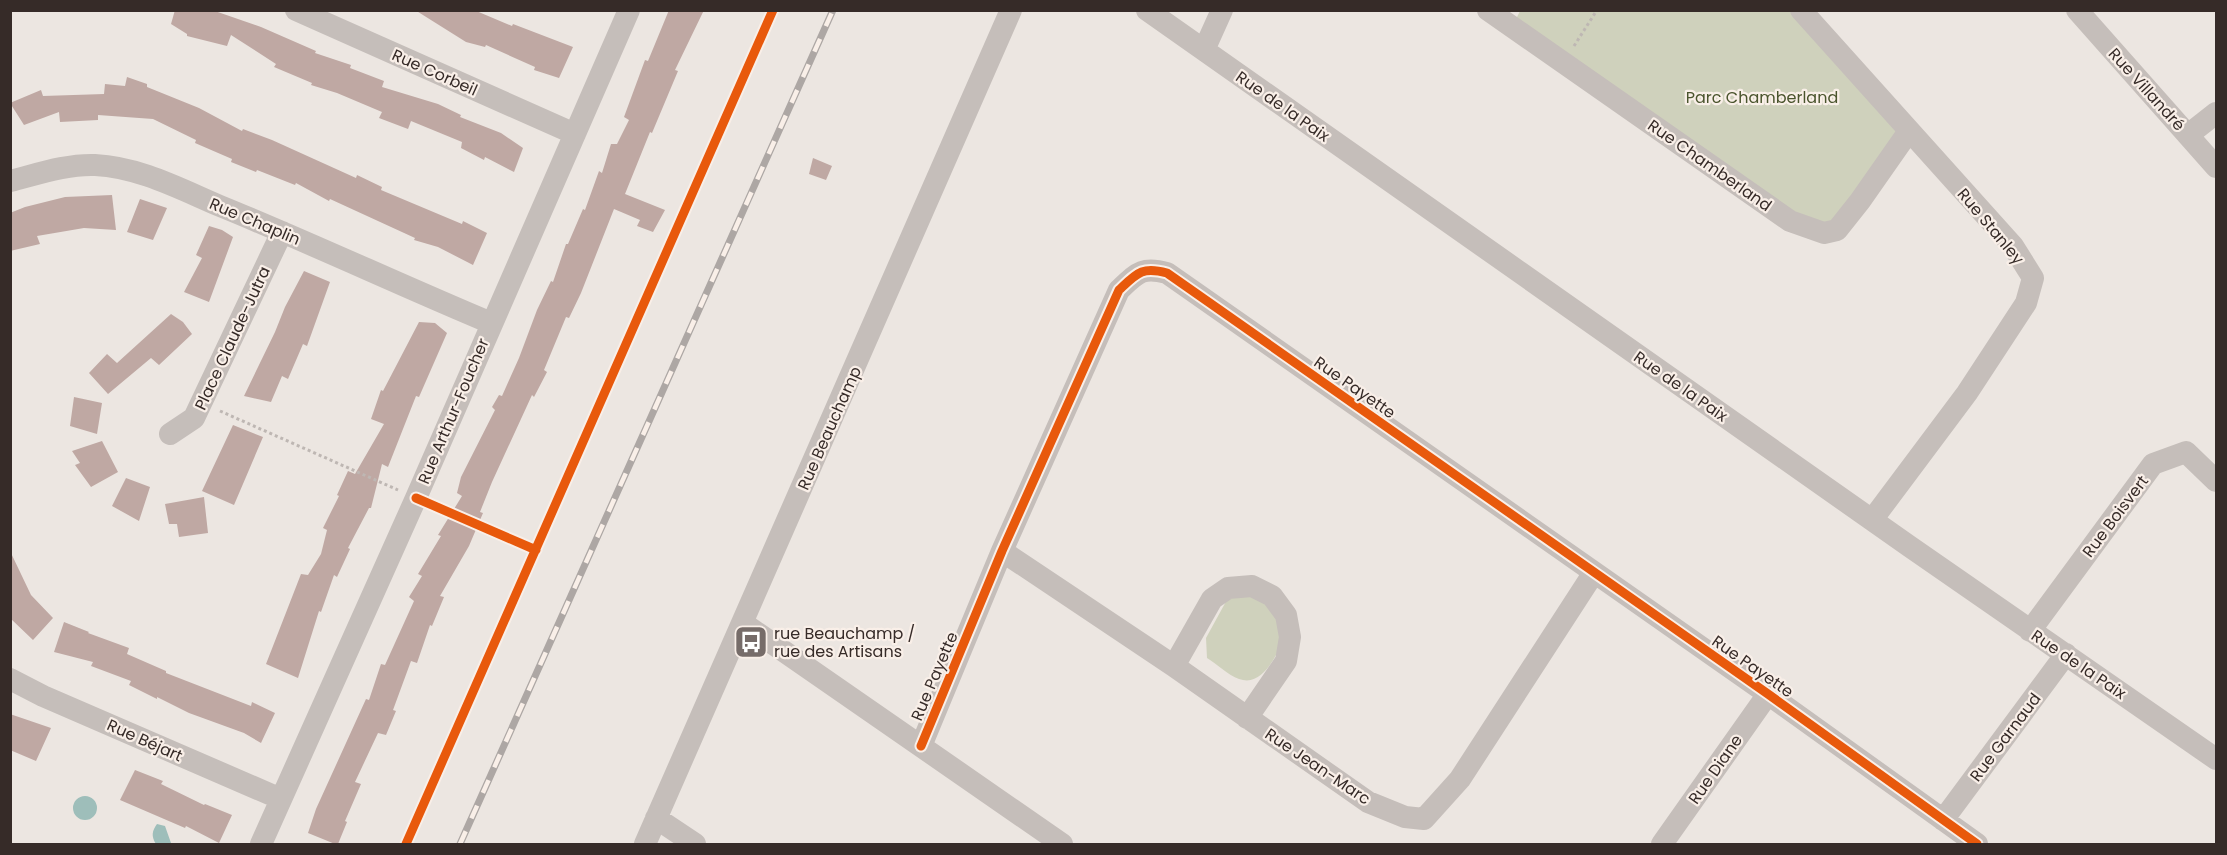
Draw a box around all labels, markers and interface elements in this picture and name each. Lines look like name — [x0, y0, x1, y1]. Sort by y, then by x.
street label: Rue Corbeil — [388, 43, 481, 102]
street label: Rue Villandré — [2103, 43, 2190, 136]
street label: Rue de la Paix — [1231, 65, 1335, 148]
park label: Parc Chamberland — [1686, 86, 1838, 109]
street label: Rue Chamberland — [1643, 114, 1776, 217]
street label: Rue Stanley — [1952, 183, 2029, 269]
street label: Rue Chaplin — [206, 192, 304, 251]
street label: Place Claude-Jutra — [189, 263, 276, 414]
street label: Rue Arthur-Foucher — [412, 335, 495, 488]
street label: Rue de la Paix — [1629, 345, 1733, 428]
street label: Rue Payette — [1309, 351, 1400, 424]
street label: Rue Beauchamp — [792, 363, 867, 494]
street label: Rue Boisvert — [2077, 470, 2154, 562]
place label: rue Beauchamp / rue des Artisans — [774, 622, 915, 663]
bus stop icon: rue Beauchamp / rue des Artisans — [733, 624, 769, 660]
street label: Rue de la Paix — [2027, 624, 2131, 705]
street label: Rue Payette — [905, 628, 964, 724]
street label: Rue Payette — [1707, 630, 1798, 703]
street label: Rue Garnaud — [1964, 688, 2046, 786]
street label: Rue Béjart — [103, 714, 186, 767]
street label: Rue Jean-Marc — [1260, 723, 1375, 810]
street label: Rue Diane — [1683, 730, 1748, 809]

